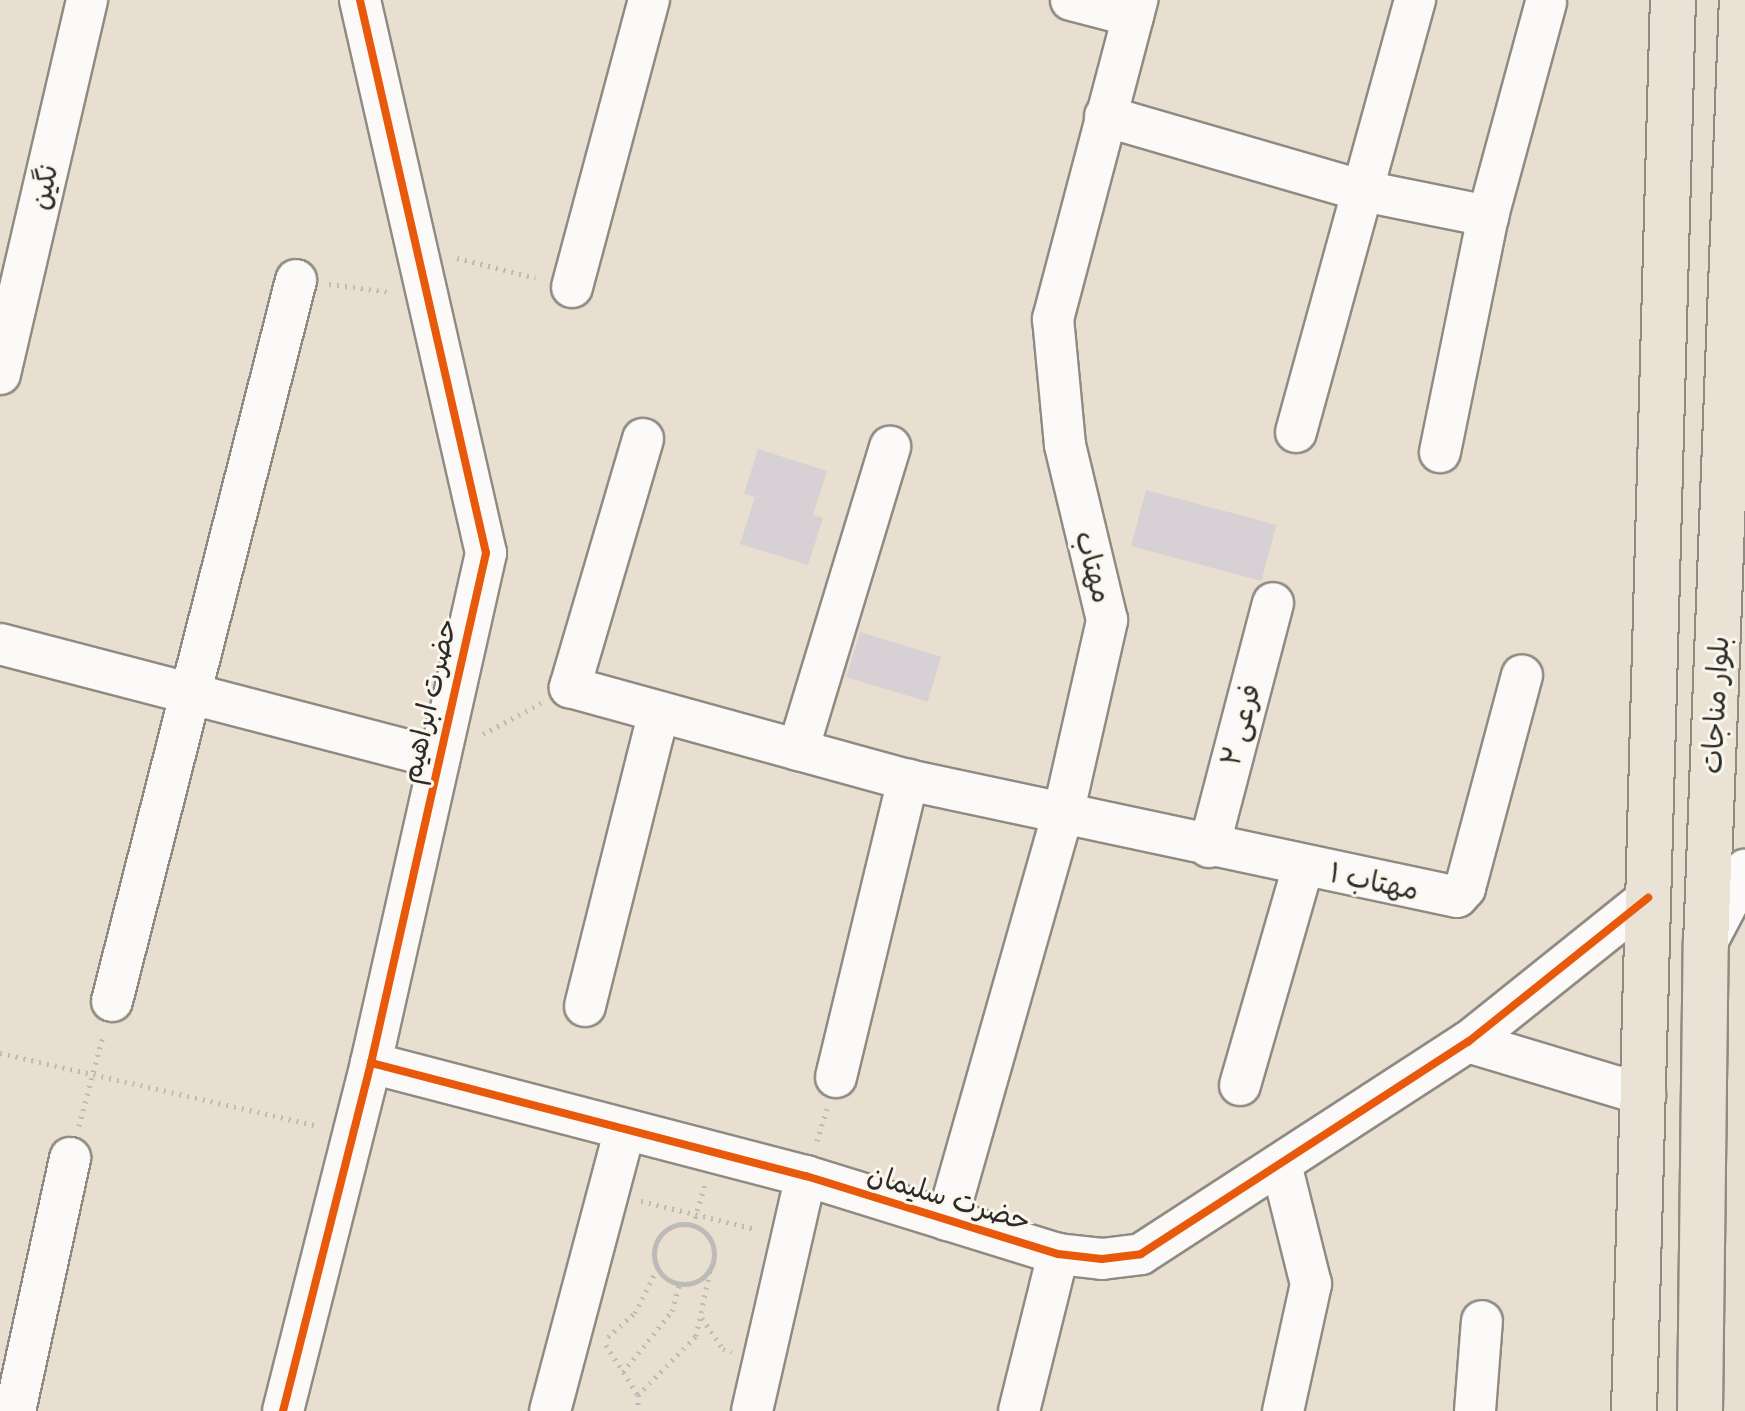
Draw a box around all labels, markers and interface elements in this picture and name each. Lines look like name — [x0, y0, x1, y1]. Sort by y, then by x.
street label: نگین — [23, 161, 65, 213]
street label: مهتاب — [1067, 527, 1119, 607]
street label: حضرت ابراهیم — [394, 615, 464, 787]
street label: بلوار مناجات — [1696, 635, 1736, 775]
street label: فرعی ۲ — [1214, 680, 1268, 770]
street label: مهتاب ۱ — [1326, 856, 1422, 908]
street label: حضرت سلیمان — [863, 1157, 1035, 1239]

